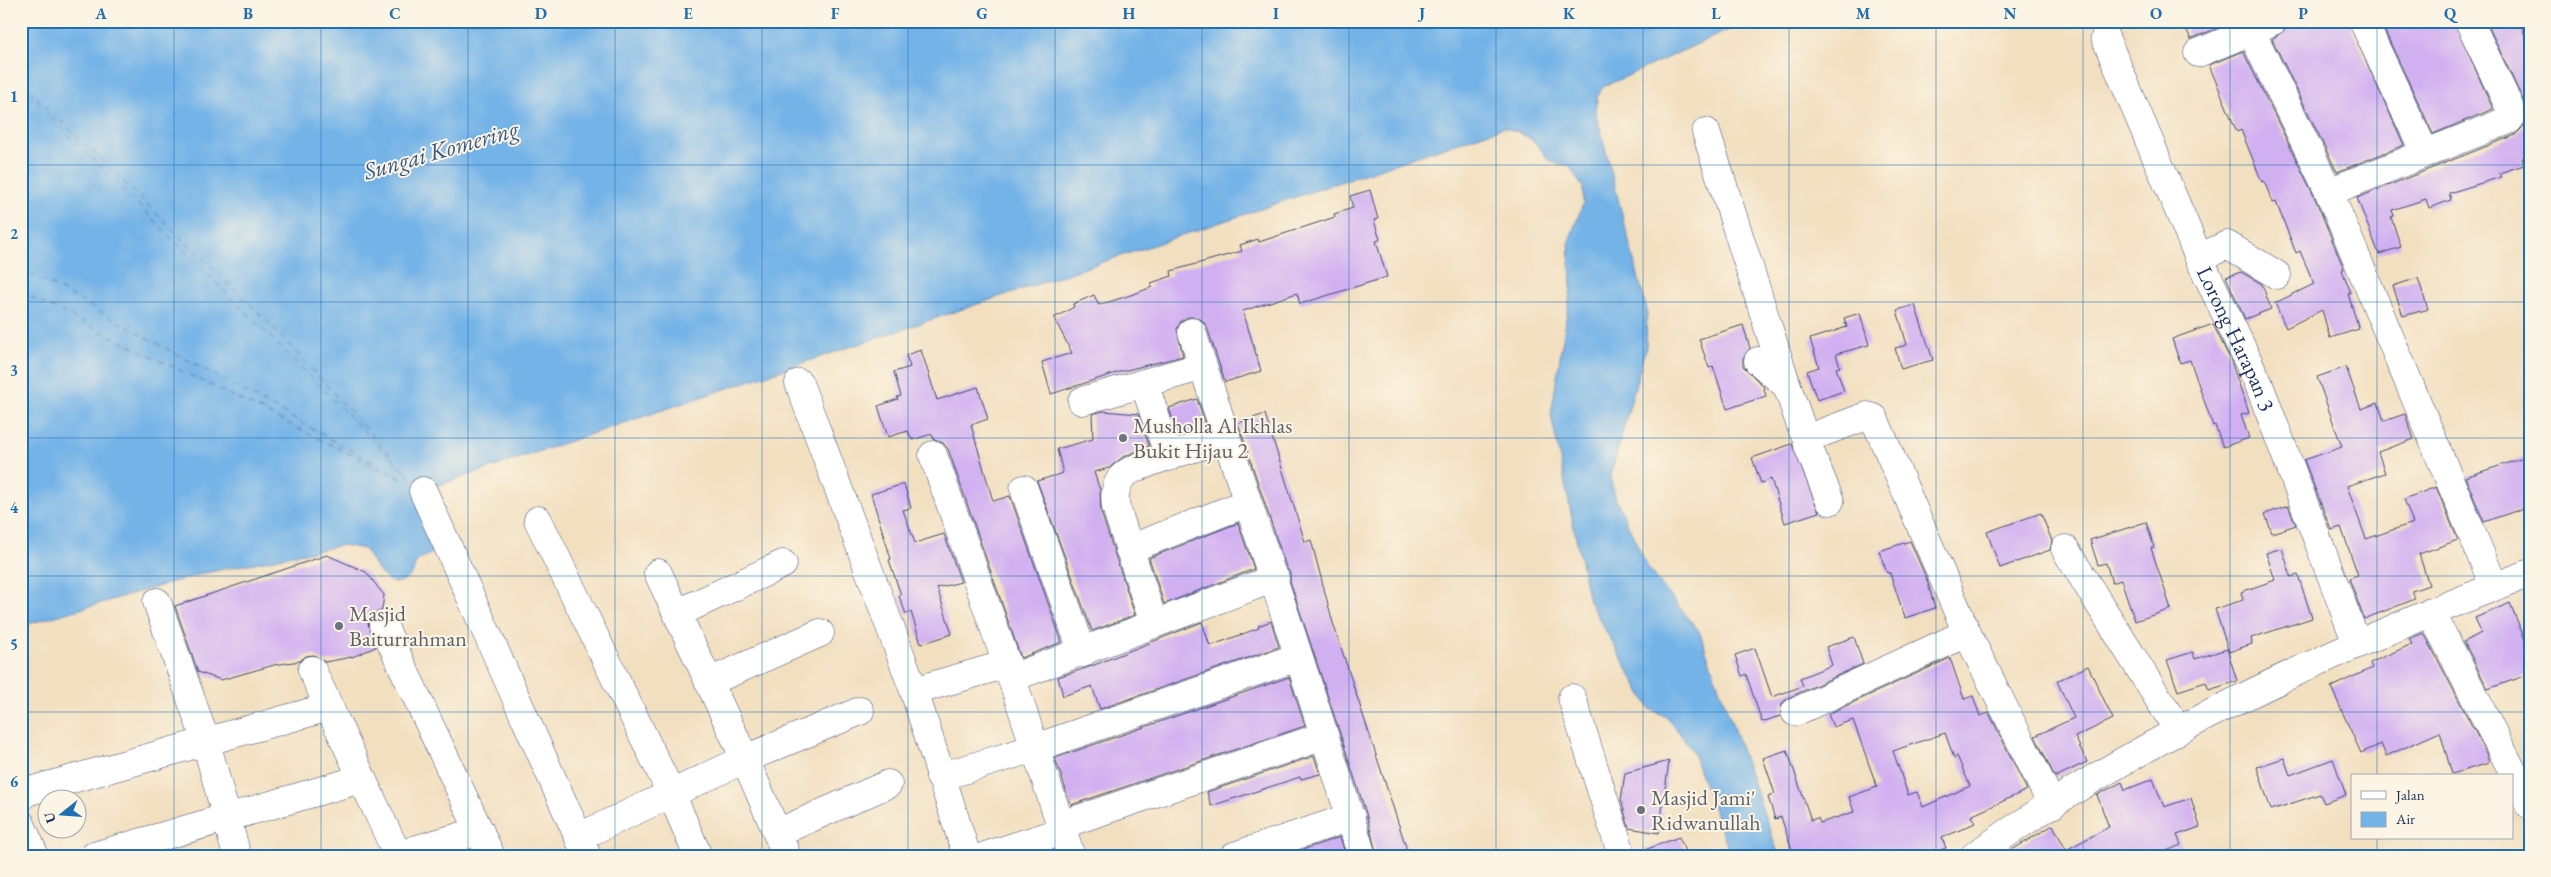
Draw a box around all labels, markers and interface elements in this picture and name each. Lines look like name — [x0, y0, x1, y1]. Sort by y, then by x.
text: A — [94, 3, 107, 24]
text: B — [243, 3, 253, 24]
text: C — [389, 3, 401, 24]
text: D — [535, 3, 547, 24]
text: E — [683, 3, 693, 24]
text: F — [831, 3, 840, 24]
text: G — [976, 3, 988, 24]
text: H — [1123, 3, 1136, 24]
text: I — [1273, 3, 1279, 24]
text: J — [1417, 3, 1425, 24]
text: K — [1563, 3, 1576, 24]
text: L — [1711, 3, 1721, 24]
text: M — [1856, 3, 1871, 24]
text: N — [2004, 3, 2017, 24]
text: O — [2150, 3, 2162, 24]
text: P — [2298, 3, 2308, 24]
text: Q — [2444, 3, 2459, 24]
text: 1 — [10, 86, 18, 107]
water label: Sungai Komering — [359, 112, 523, 187]
text: 2 — [10, 223, 19, 244]
street label: Lorong Harapan 3 — [2190, 261, 2282, 415]
text: 3 — [10, 360, 18, 381]
place label: Musholla Al Ikhlas Bukit Hijau 2 — [1133, 411, 1292, 465]
marker: Musholla Al Ikhlas Bukit Hijau 2 — [1117, 432, 1129, 444]
text: 4 — [10, 497, 19, 518]
place label: Masjid Baiturrahman — [349, 599, 467, 653]
marker: Masjid Baiturrahman — [333, 620, 345, 632]
text: 5 — [10, 634, 18, 655]
text: 6 — [10, 771, 19, 792]
legend — [2351, 774, 2514, 840]
place label: Masjid Jami' Ridwanullah — [1651, 783, 1761, 837]
text: Jalan — [2394, 785, 2425, 804]
north arrow — [38, 790, 88, 840]
marker: Masjid Jami' Ridwanullah — [1635, 804, 1647, 816]
text: Air — [2395, 809, 2415, 828]
text: U — [39, 810, 60, 825]

